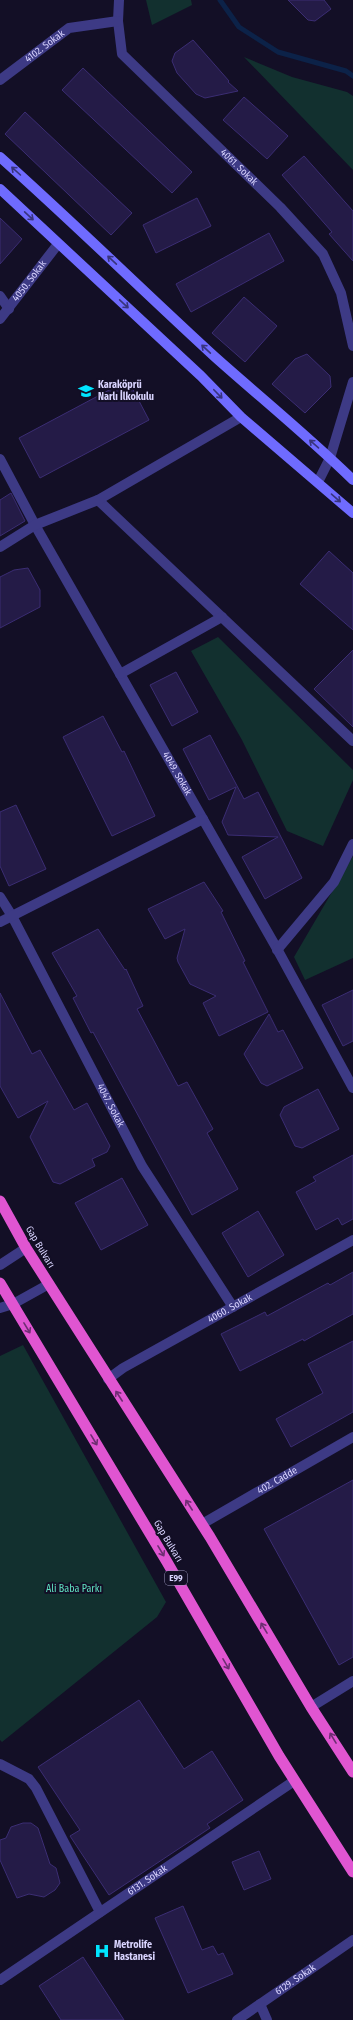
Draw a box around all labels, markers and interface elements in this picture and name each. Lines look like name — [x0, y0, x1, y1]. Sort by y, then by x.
street label: 4102. Sokak — [23, 27, 67, 65]
street label: 4061. Sokak — [218, 146, 260, 188]
one-way arrow — [11, 167, 21, 176]
one-way arrow — [23, 211, 33, 220]
one-way arrow — [106, 255, 117, 264]
street label: 4050. Sokak — [10, 258, 49, 304]
one-way arrow — [118, 300, 129, 309]
one-way arrow — [201, 344, 211, 353]
place label: Karaköprü Narlı İlkokulu — [98, 379, 154, 403]
school or university icon: Karaköprü Narlı İlkokulu — [77, 382, 95, 400]
one-way arrow — [213, 389, 223, 399]
one-way arrow — [309, 439, 320, 448]
one-way arrow — [331, 494, 342, 503]
street label: 4049. Sokak — [160, 750, 194, 798]
street label: 4047. Sokak — [94, 1082, 127, 1130]
street label: Gap Bulvarı — [23, 1224, 57, 1270]
street label: 4060. Sokak — [206, 1291, 255, 1326]
one-way arrow — [24, 1322, 32, 1334]
one-way arrow — [115, 1391, 123, 1402]
one-way arrow — [90, 1434, 98, 1445]
street label: 402. Cadde — [255, 1464, 300, 1497]
one-way arrow — [185, 1499, 193, 1511]
street label: Gap Bulvarı — [151, 1518, 185, 1564]
one-way arrow — [157, 1545, 165, 1557]
road number: E99 — [165, 1571, 187, 1585]
park label: Ali Baba Parkı — [46, 1583, 102, 1595]
one-way arrow — [260, 1622, 268, 1634]
one-way arrow — [222, 1658, 230, 1670]
one-way arrow — [328, 1732, 336, 1744]
street label: 6131. Sokak — [125, 1862, 170, 1898]
place label: Metrolife Hastanesi — [114, 1939, 155, 1963]
hospital icon: Metrolife Hastanesi — [93, 1942, 111, 1960]
street label: 6129. Sokak — [273, 1961, 318, 1998]

